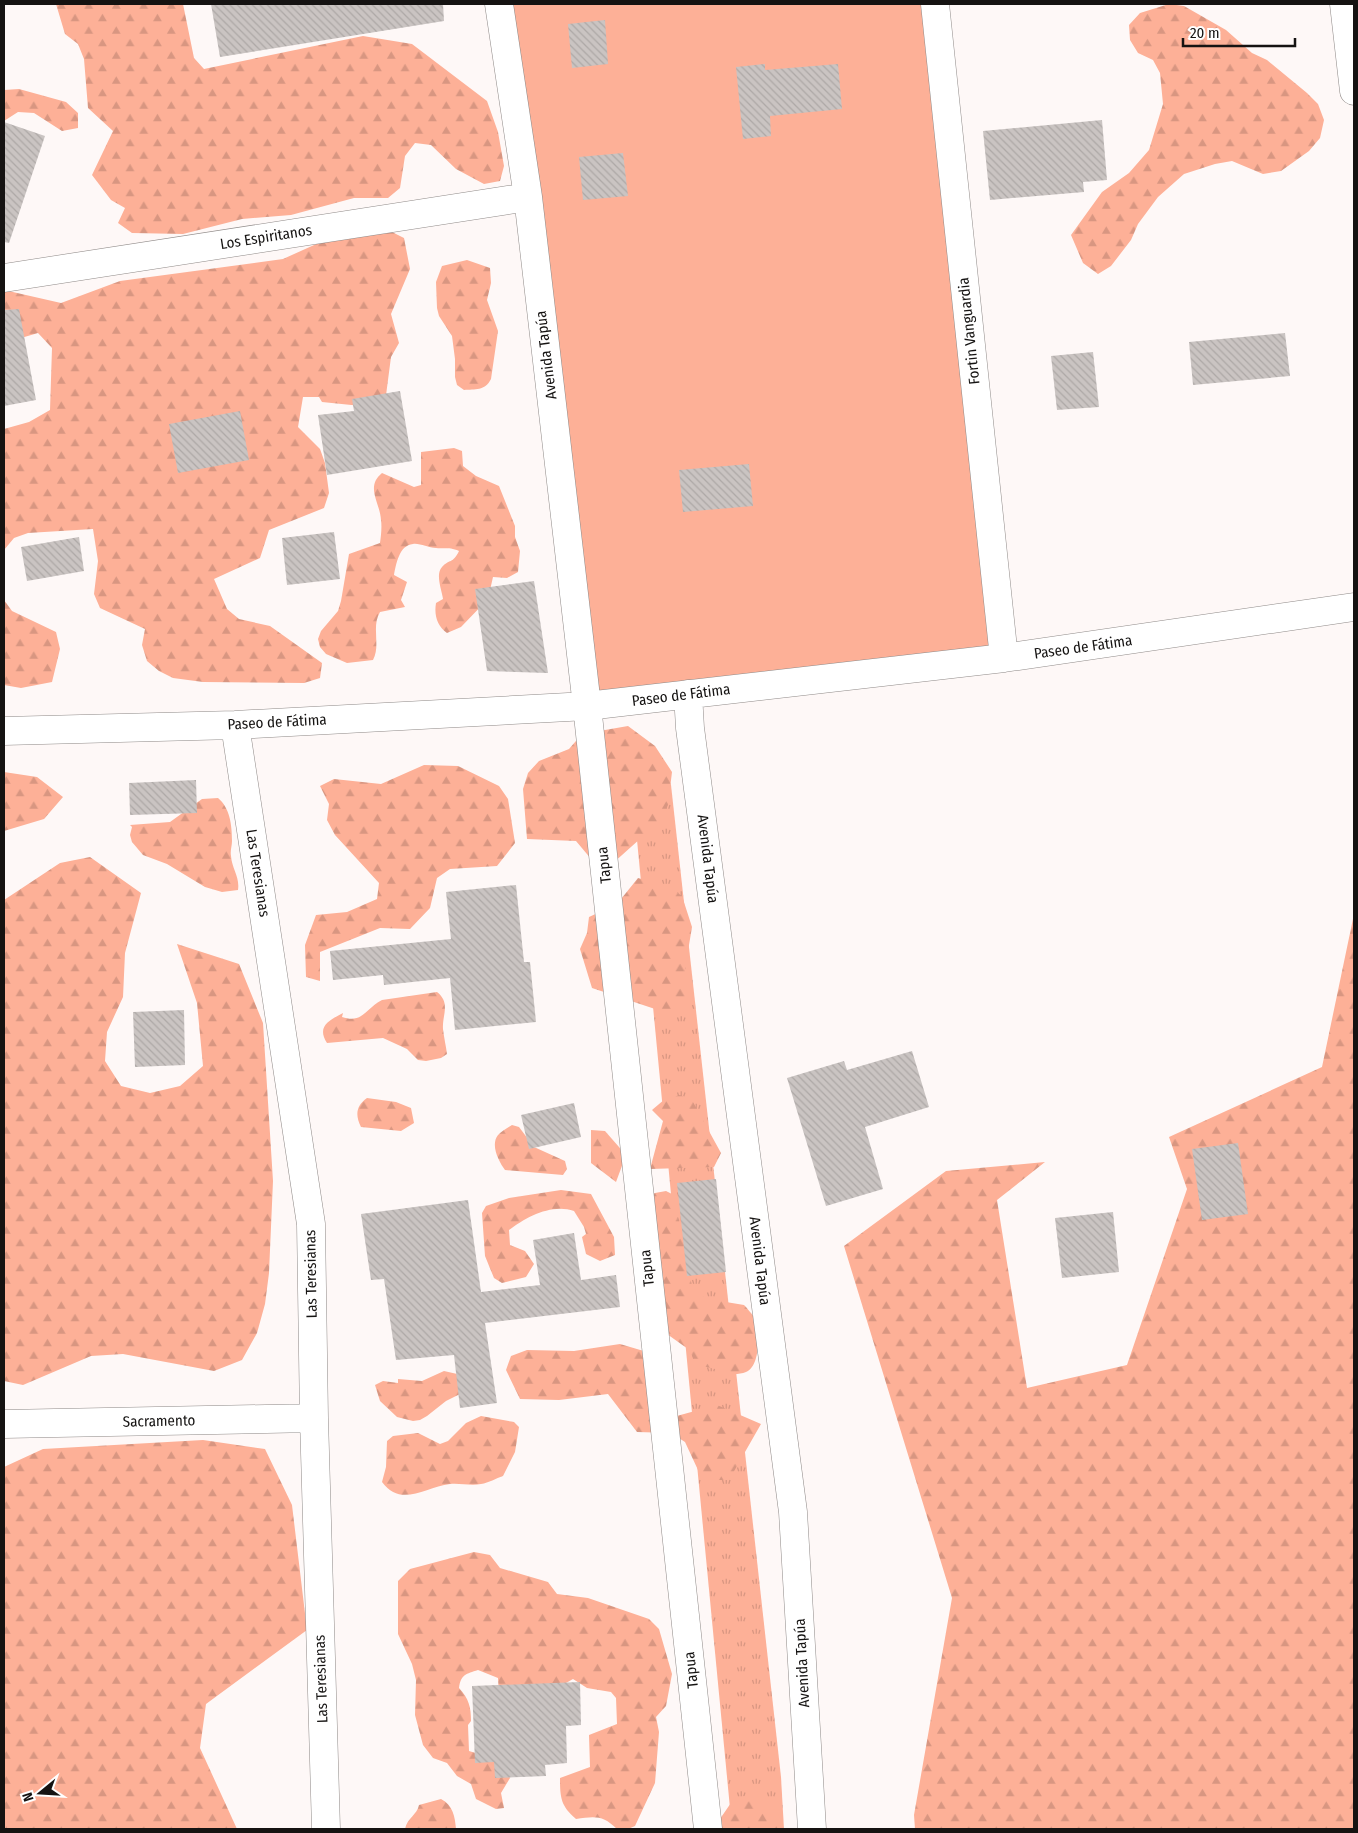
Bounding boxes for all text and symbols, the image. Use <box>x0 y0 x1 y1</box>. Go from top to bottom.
scale bar <box>1183 15 1296 47</box>
text: 20 m <box>1190 24 1220 42</box>
street label: Los Espiritanos <box>219 221 313 253</box>
street label: Fortin Vanguardia <box>954 277 984 385</box>
street label: Avenida Tapúa <box>532 310 560 400</box>
street label: Paseo de Fátima <box>1033 631 1133 663</box>
street label: Paseo de Fátima <box>631 680 731 710</box>
street label: Paseo de Fátima <box>227 710 327 734</box>
street label: Avenida Tapúa <box>694 814 722 904</box>
street label: Las Teresianas <box>242 828 274 918</box>
street label: Tapua <box>593 846 615 884</box>
street label: Avenida Tapúa <box>746 1216 774 1306</box>
street label: Las Teresianas <box>301 1230 321 1318</box>
street label: Tapua <box>636 1249 658 1287</box>
street label: Sacramento <box>122 1411 196 1431</box>
street label: Avenida Tapúa <box>791 1618 813 1708</box>
street label: Las Teresianas <box>310 1634 332 1724</box>
street label: Tapua <box>680 1651 702 1689</box>
north arrow <box>15 1768 65 1818</box>
text: N <box>19 1790 37 1803</box>

